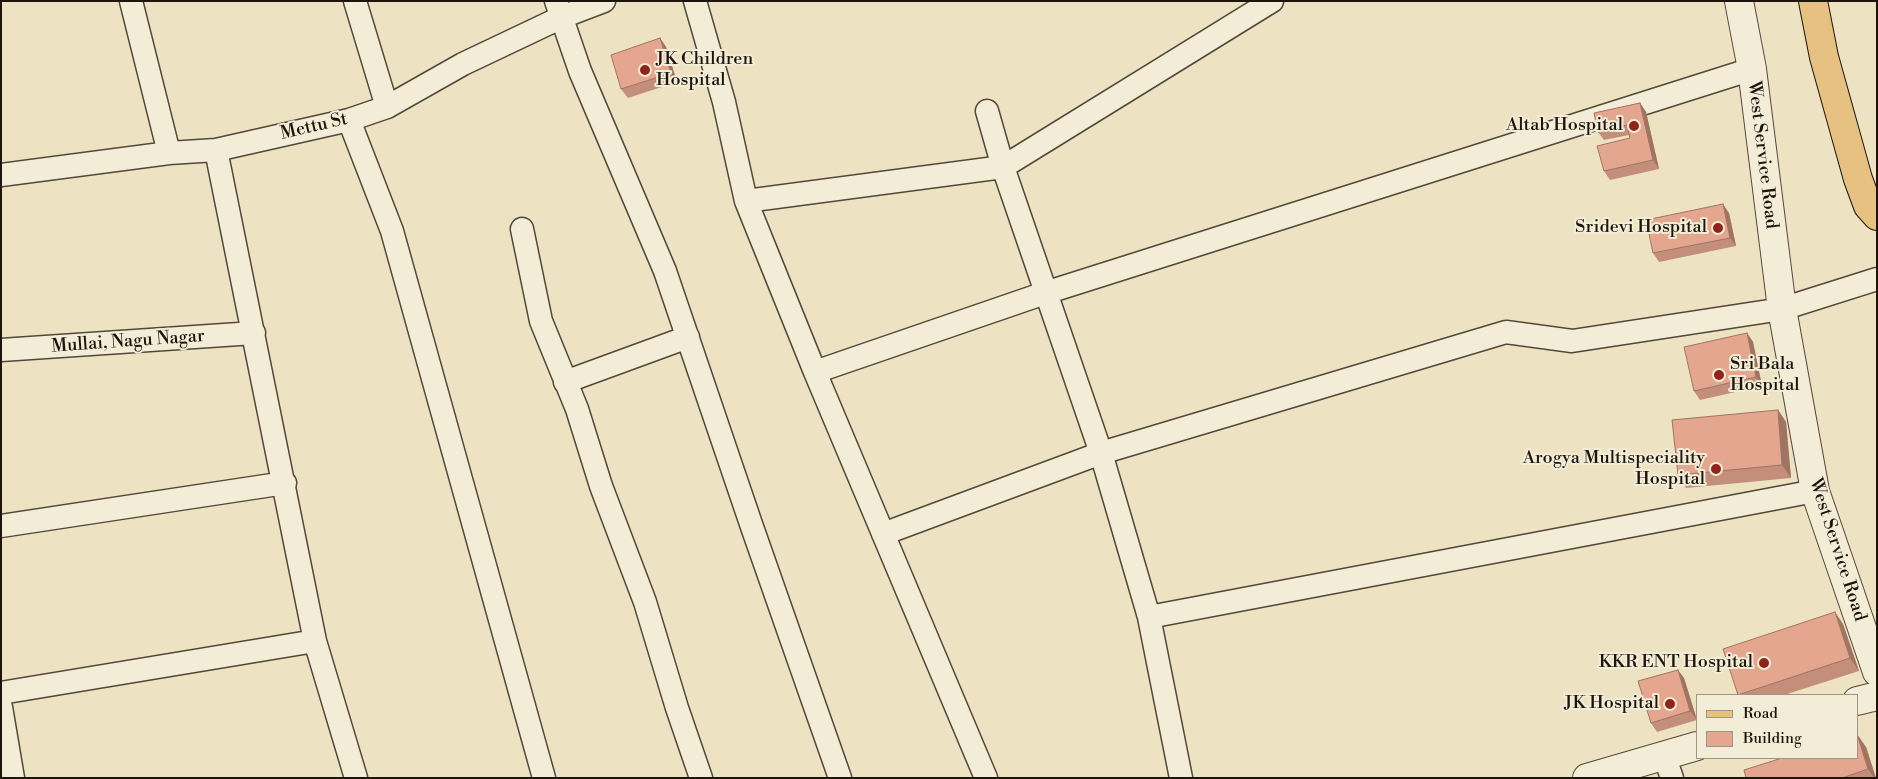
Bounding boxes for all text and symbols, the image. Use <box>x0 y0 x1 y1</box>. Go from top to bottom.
place label: JK Children Hospital <box>656 49 753 92</box>
marker: JK Children Hospital <box>638 63 652 77</box>
street label: West Service Road <box>1742 80 1782 230</box>
street label: Mettu St <box>278 109 350 145</box>
place label: Altab Hospital <box>1506 115 1623 137</box>
marker: Altab Hospital <box>1627 119 1641 133</box>
place label: Sridevi Hospital <box>1575 217 1707 239</box>
marker: Sridevi Hospital <box>1711 221 1725 235</box>
street label: Mullai, Nagu Nagar <box>51 326 205 358</box>
place label: Sri Bala Hospital <box>1730 354 1800 396</box>
marker: Sri Bala Hospital <box>1712 368 1726 382</box>
place label: Arogya Multispeciality Hospital <box>1523 448 1705 490</box>
marker: Arogya Multispeciality Hospital <box>1709 462 1723 476</box>
street label: West Service Road <box>1804 476 1870 624</box>
place label: KKR ENT Hospital <box>1599 652 1753 674</box>
marker: KKR ENT Hospital <box>1757 656 1771 670</box>
place label: JK Hospital <box>1564 693 1659 715</box>
legend <box>1696 694 1858 759</box>
marker: JK Hospital <box>1663 697 1677 711</box>
text: Road <box>1743 704 1778 723</box>
text: Building <box>1743 729 1802 748</box>

